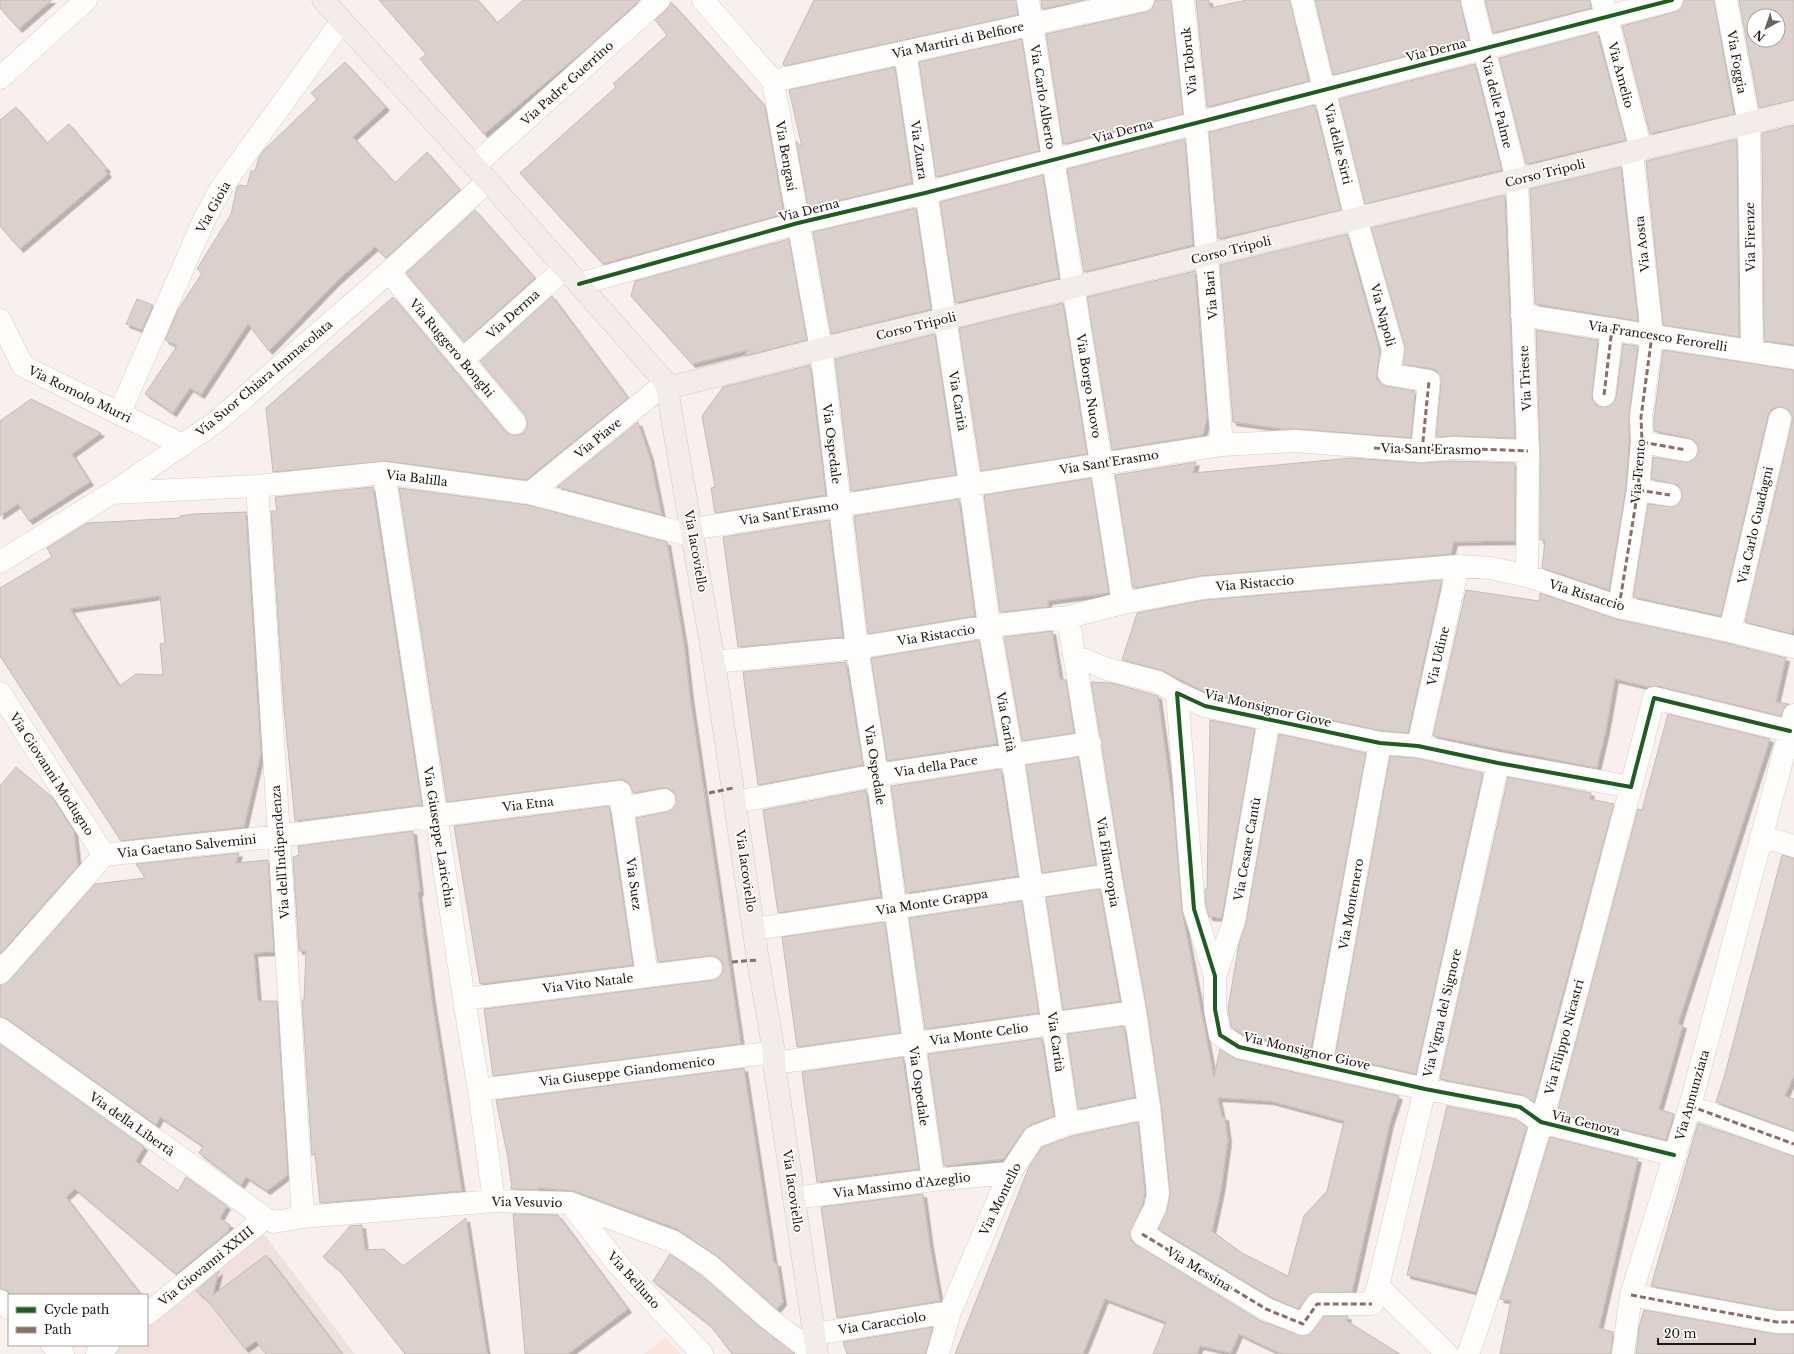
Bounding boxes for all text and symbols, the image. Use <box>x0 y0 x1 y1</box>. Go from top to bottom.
north arrow <box>1746 8 1786 48</box>
street label: Via Martiri di Belfiore <box>890 19 1025 62</box>
street label: Via Tobruk <box>1178 26 1200 97</box>
text: N <box>1751 27 1768 44</box>
street label: Via Foggia <box>1724 28 1750 95</box>
street label: Via Derna <box>1403 35 1468 65</box>
street label: Via Padre Guerrino <box>517 37 616 129</box>
street label: Via Amelio <box>1605 39 1637 110</box>
street label: Via Carlo Alberto <box>1027 42 1059 151</box>
street label: Via delle Palme <box>1478 53 1516 150</box>
street label: Via delle Sirti <box>1320 101 1355 186</box>
street label: Via Derna <box>1090 116 1155 146</box>
street label: Via Zuara <box>907 118 931 181</box>
street label: Via Bengasi <box>772 119 800 192</box>
street label: Corso Tripoli <box>1503 156 1587 190</box>
street label: Via Gioia <box>192 178 233 236</box>
street label: Via Derna <box>776 195 841 225</box>
street label: Via Firenze <box>1742 202 1758 273</box>
street label: Via Aosta <box>1632 215 1653 274</box>
street label: Corso Tripoli <box>1189 233 1273 267</box>
street label: Via Bari <box>1201 270 1221 321</box>
street label: Via Napoli <box>1367 281 1399 348</box>
street label: Via Derma <box>483 286 543 342</box>
street label: Via Ruggero Bonghi <box>406 295 498 400</box>
street label: Corso Tripoli <box>874 309 958 343</box>
street label: Via Suor Chiara Immacolata <box>192 316 336 440</box>
street label: Via Francesco Ferorelli <box>1586 317 1729 354</box>
street label: Via Borgo Nuovo <box>1073 332 1105 439</box>
street label: Via Trieste <box>1516 345 1534 412</box>
street label: Via Romolo Murri <box>25 362 134 425</box>
street label: Via Carità <box>946 369 970 432</box>
street label: Via Ospedale <box>820 402 844 485</box>
street label: Via Piave <box>571 414 625 462</box>
street label: Via Trento <box>1628 438 1648 505</box>
street label: Via Sant'Erasmo <box>1380 441 1481 457</box>
street label: Via Sant'Erasmo <box>1057 447 1160 477</box>
street label: Via Carlo Guadagni <box>1734 465 1776 586</box>
street label: Via Balilla <box>384 467 449 489</box>
street label: Via Sant'Erasmo <box>737 498 840 528</box>
street label: Via Iacoviello <box>681 508 711 593</box>
street label: Via Ristaccio <box>1214 572 1295 594</box>
street label: Via Ristaccio <box>1546 576 1627 614</box>
street label: Via Ristaccio <box>895 621 976 649</box>
street label: Via Udine <box>1424 625 1452 688</box>
street label: Via Monsignor Giove <box>1202 686 1333 730</box>
street label: Via Carità <box>993 690 1019 754</box>
street label: Via Giovanni Modugno <box>6 709 97 838</box>
street label: Via Ospedale <box>861 723 889 806</box>
street label: Via della Pace <box>892 752 979 780</box>
street label: Via Giuseppe Laricchia <box>420 765 458 909</box>
street label: Via dell'Indipendenza <box>268 784 292 920</box>
street label: Via Etna <box>501 793 555 815</box>
street label: Via Cesare Cantù <box>1230 796 1264 903</box>
street label: Via Filantropia <box>1093 815 1123 909</box>
street label: Via Iacoviello <box>733 828 759 913</box>
street label: Via Gaetano Salvemini <box>116 831 257 861</box>
street label: Via Suez <box>623 856 645 911</box>
street label: Via Montenero <box>1335 857 1366 952</box>
street label: Via Monte Grappa <box>874 886 989 918</box>
street label: Via Vigna del Signore <box>1420 947 1464 1080</box>
street label: Via Vito Natale <box>541 970 634 996</box>
street label: Via Filippo Nicastri <box>1541 978 1587 1097</box>
street label: Via Carità <box>1044 1010 1068 1073</box>
street label: Via Monte Celio <box>928 1020 1029 1048</box>
street label: Via Monsignor Giove <box>1241 1029 1372 1073</box>
street label: Via Ospedale <box>906 1044 932 1127</box>
street label: Via Annunziata <box>1672 1048 1712 1143</box>
street label: Via Giuseppe Giandomenico <box>537 1053 716 1089</box>
street label: Via della Libertà <box>86 1088 178 1159</box>
street label: Via Genova <box>1549 1107 1622 1139</box>
street label: Via Iacoviello <box>780 1148 806 1233</box>
street label: Via Montello <box>975 1160 1024 1239</box>
street label: Via Massimo d'Azeglio <box>832 1169 972 1201</box>
street label: Via Vesuvio <box>490 1194 563 1210</box>
street label: Via Giovanni XXIII <box>155 1223 256 1310</box>
street label: Via Messina <box>1163 1243 1234 1294</box>
street label: Via Belluno <box>604 1248 664 1312</box>
legend <box>8 1294 148 1346</box>
text: Cycle path <box>44 1302 109 1317</box>
street label: Via Caracciolo <box>836 1309 927 1337</box>
scale bar <box>1658 1320 1755 1346</box>
text: Path <box>44 1322 72 1337</box>
text: 20 m <box>1664 1326 1696 1341</box>

